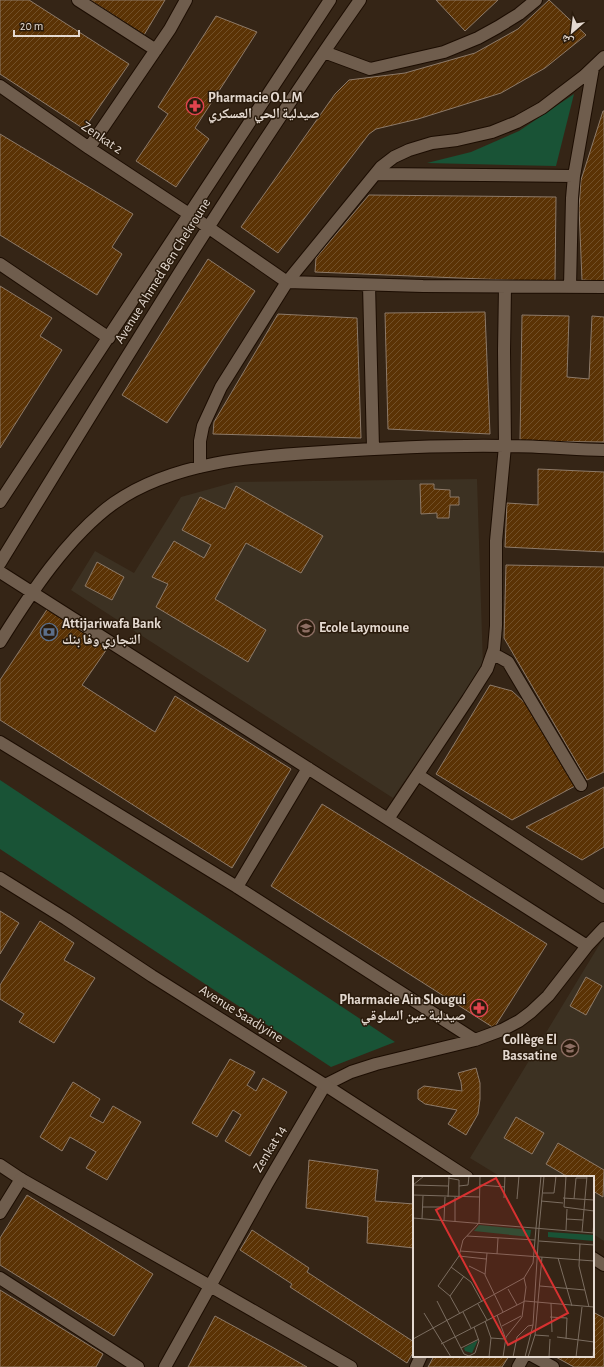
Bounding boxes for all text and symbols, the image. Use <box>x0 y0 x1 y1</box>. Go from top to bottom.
scale bar <box>14 12 79 38</box>
north arrow <box>552 12 592 52</box>
text: 20 m <box>20 20 43 32</box>
text: ش <box>560 31 576 48</box>
place label: Pharmacie O.L.M صيدلية الحي العسكري <box>208 91 320 124</box>
pharmacy icon: Pharmacie O.L.M صيدلية الحي العسكري <box>185 96 205 116</box>
street label: Zenkat 2 <box>79 119 125 157</box>
street label: Avenue Ahmed Ben Chekroune <box>112 196 214 346</box>
place label: Attijariwafa Bank التجاري وفا بنك <box>62 617 161 650</box>
school or university icon: Ecole Laymoune <box>296 618 316 638</box>
place label: Ecole Laymoune <box>319 621 409 635</box>
bank icon: Attijariwafa Bank التجاري وفا بنك <box>39 622 59 642</box>
street label: Avenue Saadiyine <box>197 983 285 1045</box>
place label: Pharmacie Ain Slougui صيدلية عين السلوقي <box>339 993 466 1026</box>
pharmacy icon: Pharmacie Ain Slougui صيدلية عين السلوقي <box>469 998 489 1018</box>
place label: Collège El Bassatine <box>502 1033 557 1063</box>
school or university icon: Collège El Bassatine <box>560 1038 580 1058</box>
street label: Zenkat 14 <box>251 1123 289 1175</box>
inset map <box>413 1176 594 1357</box>

